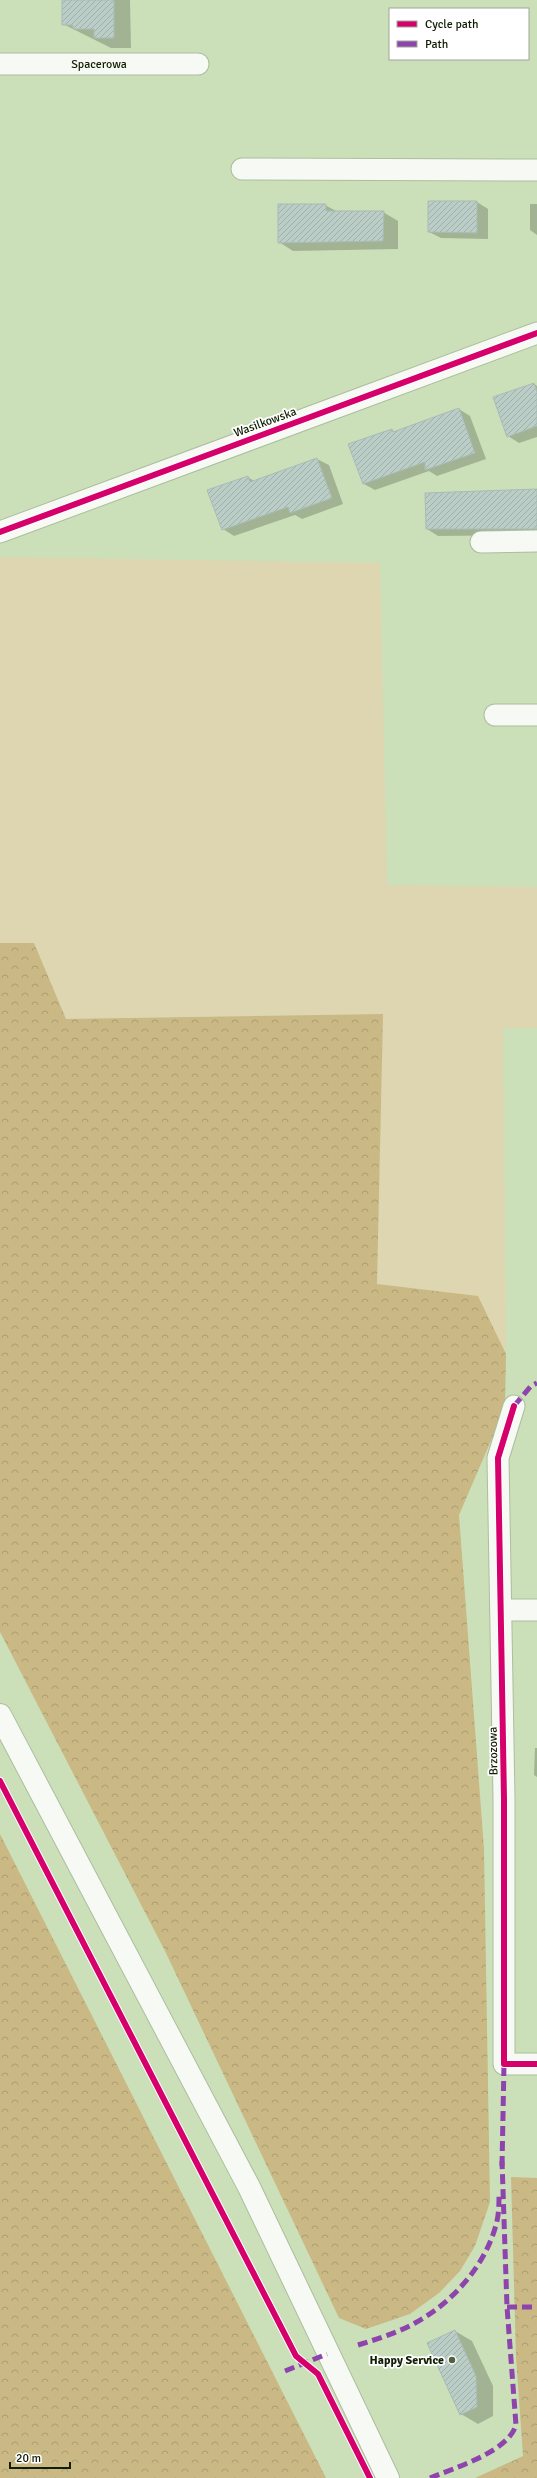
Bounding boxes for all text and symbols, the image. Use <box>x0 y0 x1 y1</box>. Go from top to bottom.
legend <box>389 8 529 60</box>
text: Cycle path <box>425 17 478 32</box>
text: Path <box>425 37 448 52</box>
street label: Spacerowa <box>71 57 127 72</box>
street label: Wasilkowska <box>232 404 299 441</box>
street label: Brzozowa <box>486 1726 501 1776</box>
place label: Happy Service <box>370 2353 444 2368</box>
marker: Happy Service <box>447 2355 457 2365</box>
scale bar <box>10 2444 70 2470</box>
text: 20 m <box>16 2451 41 2466</box>

